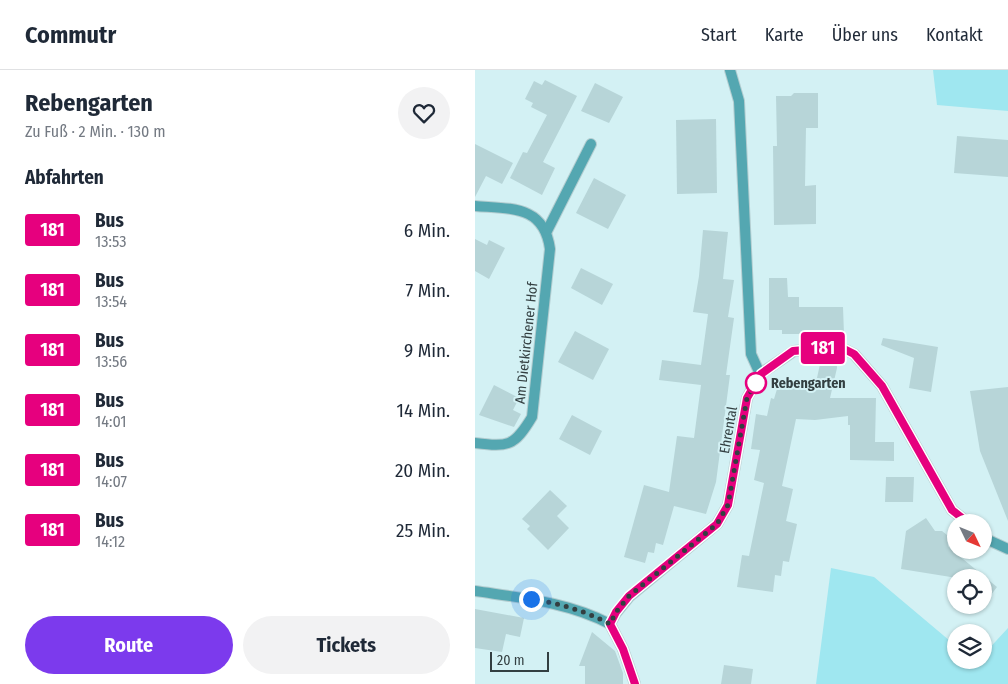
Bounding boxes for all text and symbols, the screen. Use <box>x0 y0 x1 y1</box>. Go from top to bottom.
text: Commutr <box>25 21 116 49</box>
text: Start <box>701 24 737 46</box>
text: Karte <box>765 24 804 46</box>
text: Über uns <box>832 24 898 46</box>
text: Kontakt <box>926 24 983 46</box>
button: heart <box>398 87 450 139</box>
text: Rebengarten <box>25 89 153 117</box>
text: Zu Fuß · 2 Min. · 130 m <box>25 122 165 141</box>
text: Abfahrten <box>25 166 104 189</box>
text: Bus <box>95 209 124 232</box>
text: 181 <box>40 219 65 241</box>
text: 6 Min. <box>404 219 450 242</box>
text: 13:53 <box>95 232 126 251</box>
text: Bus <box>95 269 124 292</box>
text: 181 <box>40 279 65 301</box>
text: 7 Min. <box>406 279 450 302</box>
street label: Am Dietkirchener Hof <box>512 280 542 405</box>
text: 13:54 <box>95 292 127 311</box>
text: Bus <box>95 329 124 352</box>
line badge: 181 <box>794 332 852 364</box>
text: 181 <box>811 337 835 359</box>
text: 181 <box>40 339 65 361</box>
text: 9 Min. <box>404 339 450 362</box>
text: 13:56 <box>95 352 127 371</box>
marker: Rebengarten <box>745 372 767 394</box>
place label: Rebengarten <box>771 375 846 392</box>
text: Bus <box>95 389 124 412</box>
text: 181 <box>40 399 65 421</box>
text: 14 Min. <box>397 399 450 422</box>
street label: Ehrental <box>716 405 741 455</box>
text: 14:01 <box>95 412 127 431</box>
text: Bus <box>95 449 124 472</box>
text: 181 <box>40 459 65 481</box>
text: 20 Min. <box>395 459 450 482</box>
text: 14:07 <box>95 472 127 491</box>
text: Bus <box>95 509 124 532</box>
north arrow <box>947 514 993 559</box>
map controls <box>947 514 992 669</box>
text: 181 <box>40 519 65 541</box>
text: 25 Min. <box>396 519 450 542</box>
text: 14:12 <box>95 532 125 551</box>
button: locate <box>947 569 992 614</box>
your location <box>519 587 544 612</box>
button: Route <box>25 616 233 674</box>
button: Tickets <box>243 616 450 674</box>
button: layers <box>947 624 992 669</box>
scale bar <box>490 649 549 672</box>
text: 20 m <box>497 652 525 669</box>

